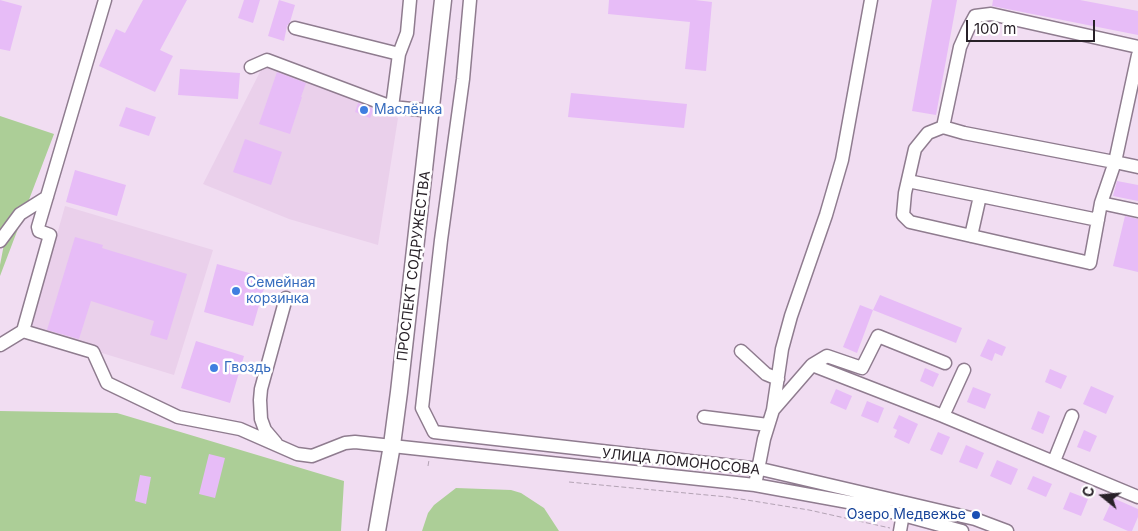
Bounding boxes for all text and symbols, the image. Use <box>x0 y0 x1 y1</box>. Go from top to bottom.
scale bar <box>968 10 1097 42</box>
text: 100 m <box>974 19 1016 38</box>
place label: Маслёнка <box>374 102 442 118</box>
marker: Маслёнка <box>358 104 370 116</box>
street label: ПРОСПЕКТ СОДРУЖЕСТВА <box>394 170 434 362</box>
place label: Семейная корзинка <box>246 275 316 308</box>
marker: Семейная корзинка <box>230 285 242 297</box>
place label: Гвоздь <box>224 360 271 376</box>
marker: Гвоздь <box>208 362 220 374</box>
street label: УЛИЦА ЛОМОНОСОВА <box>601 445 761 479</box>
north arrow <box>1078 471 1128 521</box>
text: С <box>1079 484 1098 499</box>
place label: Озеро Медвежье <box>847 507 966 523</box>
marker: Озеро Медвежье <box>970 509 982 521</box>

